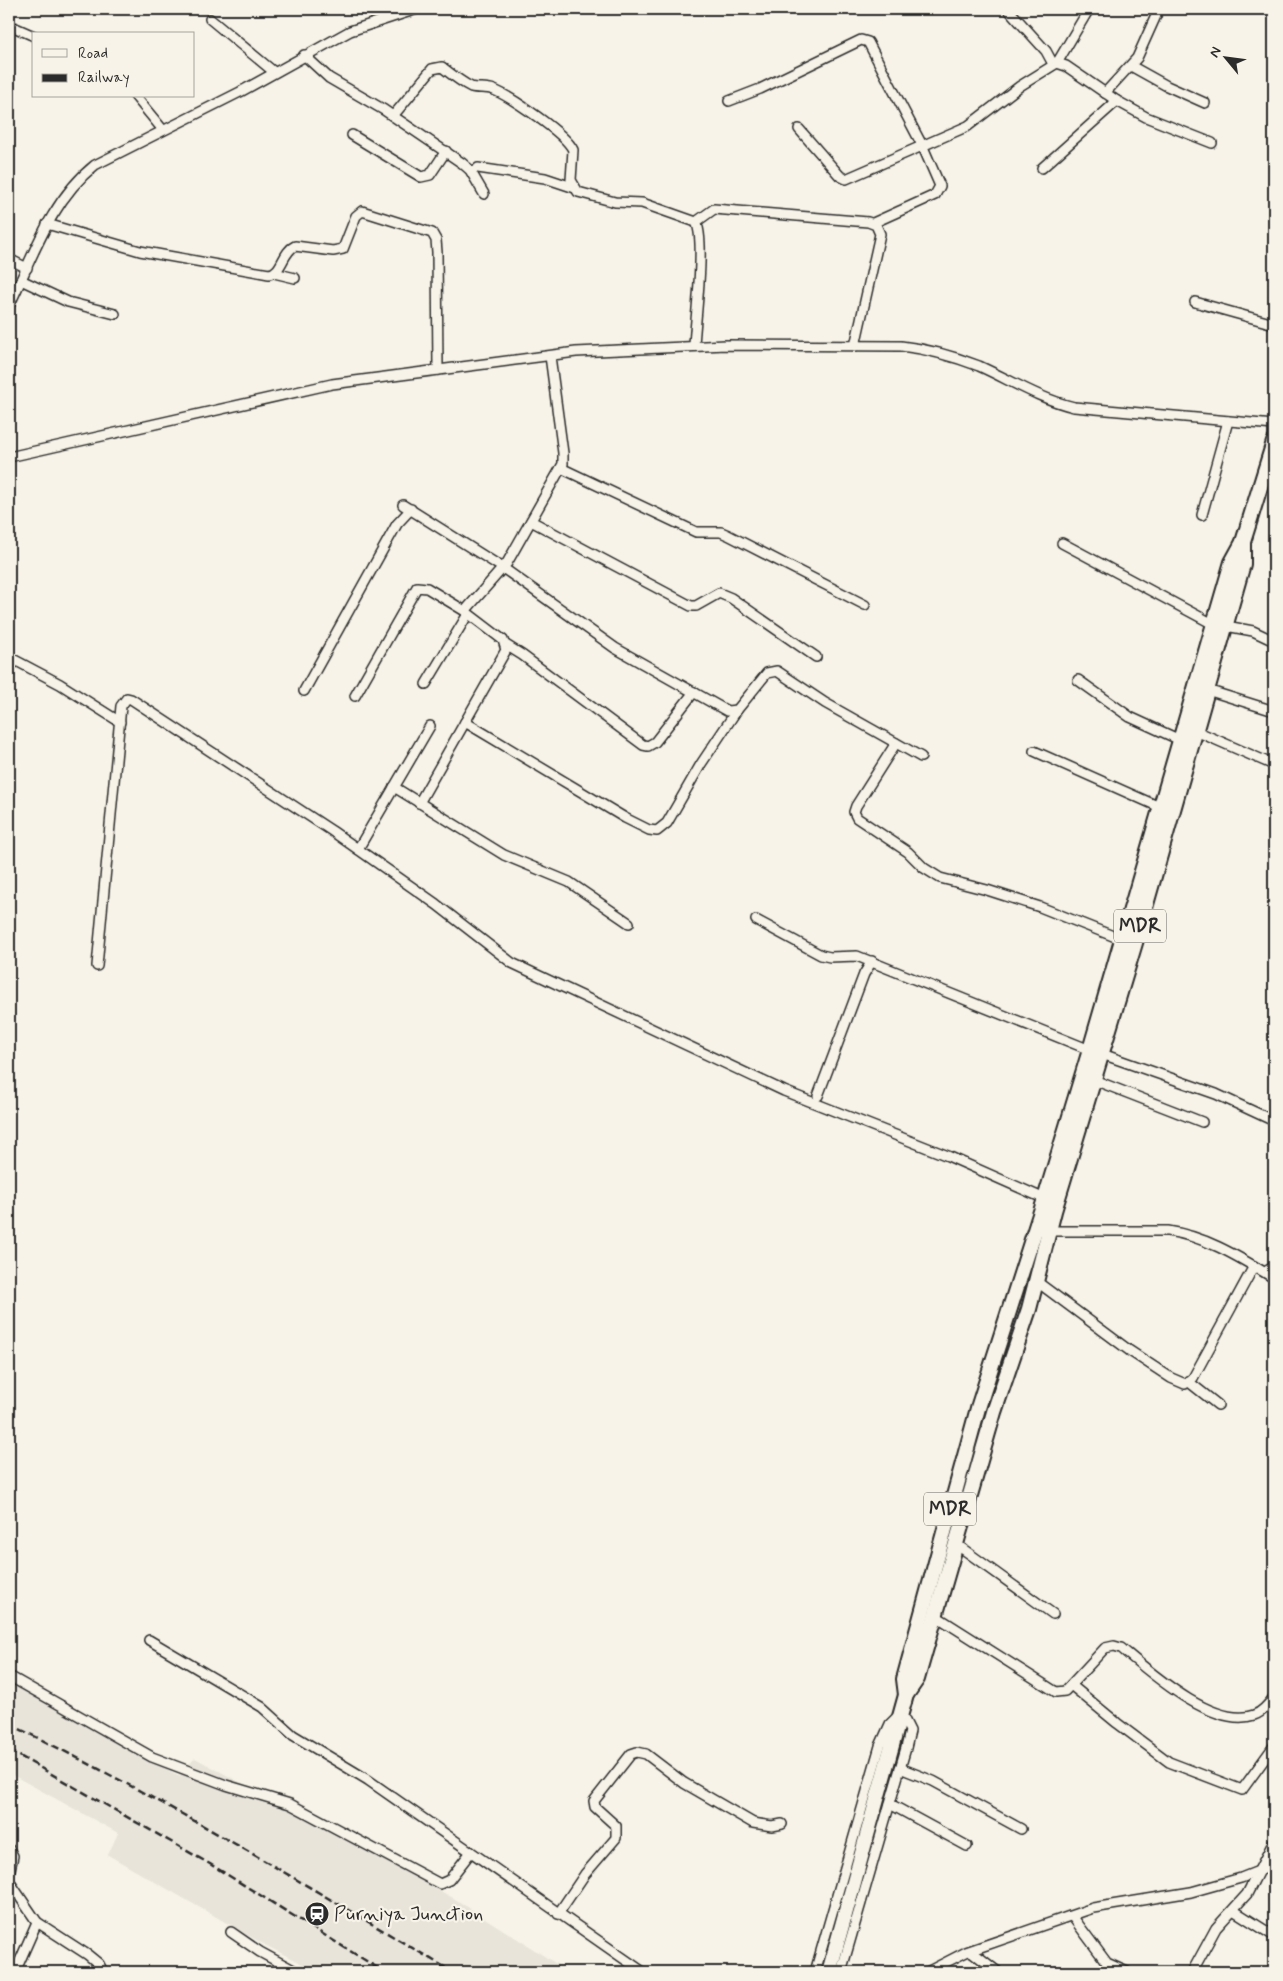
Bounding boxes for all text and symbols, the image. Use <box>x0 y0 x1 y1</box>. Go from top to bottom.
legend <box>32 32 195 98</box>
north arrow <box>1200 32 1250 82</box>
text: Road <box>78 44 108 64</box>
text: N <box>1205 44 1226 61</box>
text: Railway <box>78 68 130 88</box>
road number: MDR <box>1114 909 1166 942</box>
road number: MDR <box>924 1492 976 1526</box>
station icon: Purniya Junction <box>304 1901 330 1927</box>
place label: Purniya Junction <box>334 1901 483 1928</box>

